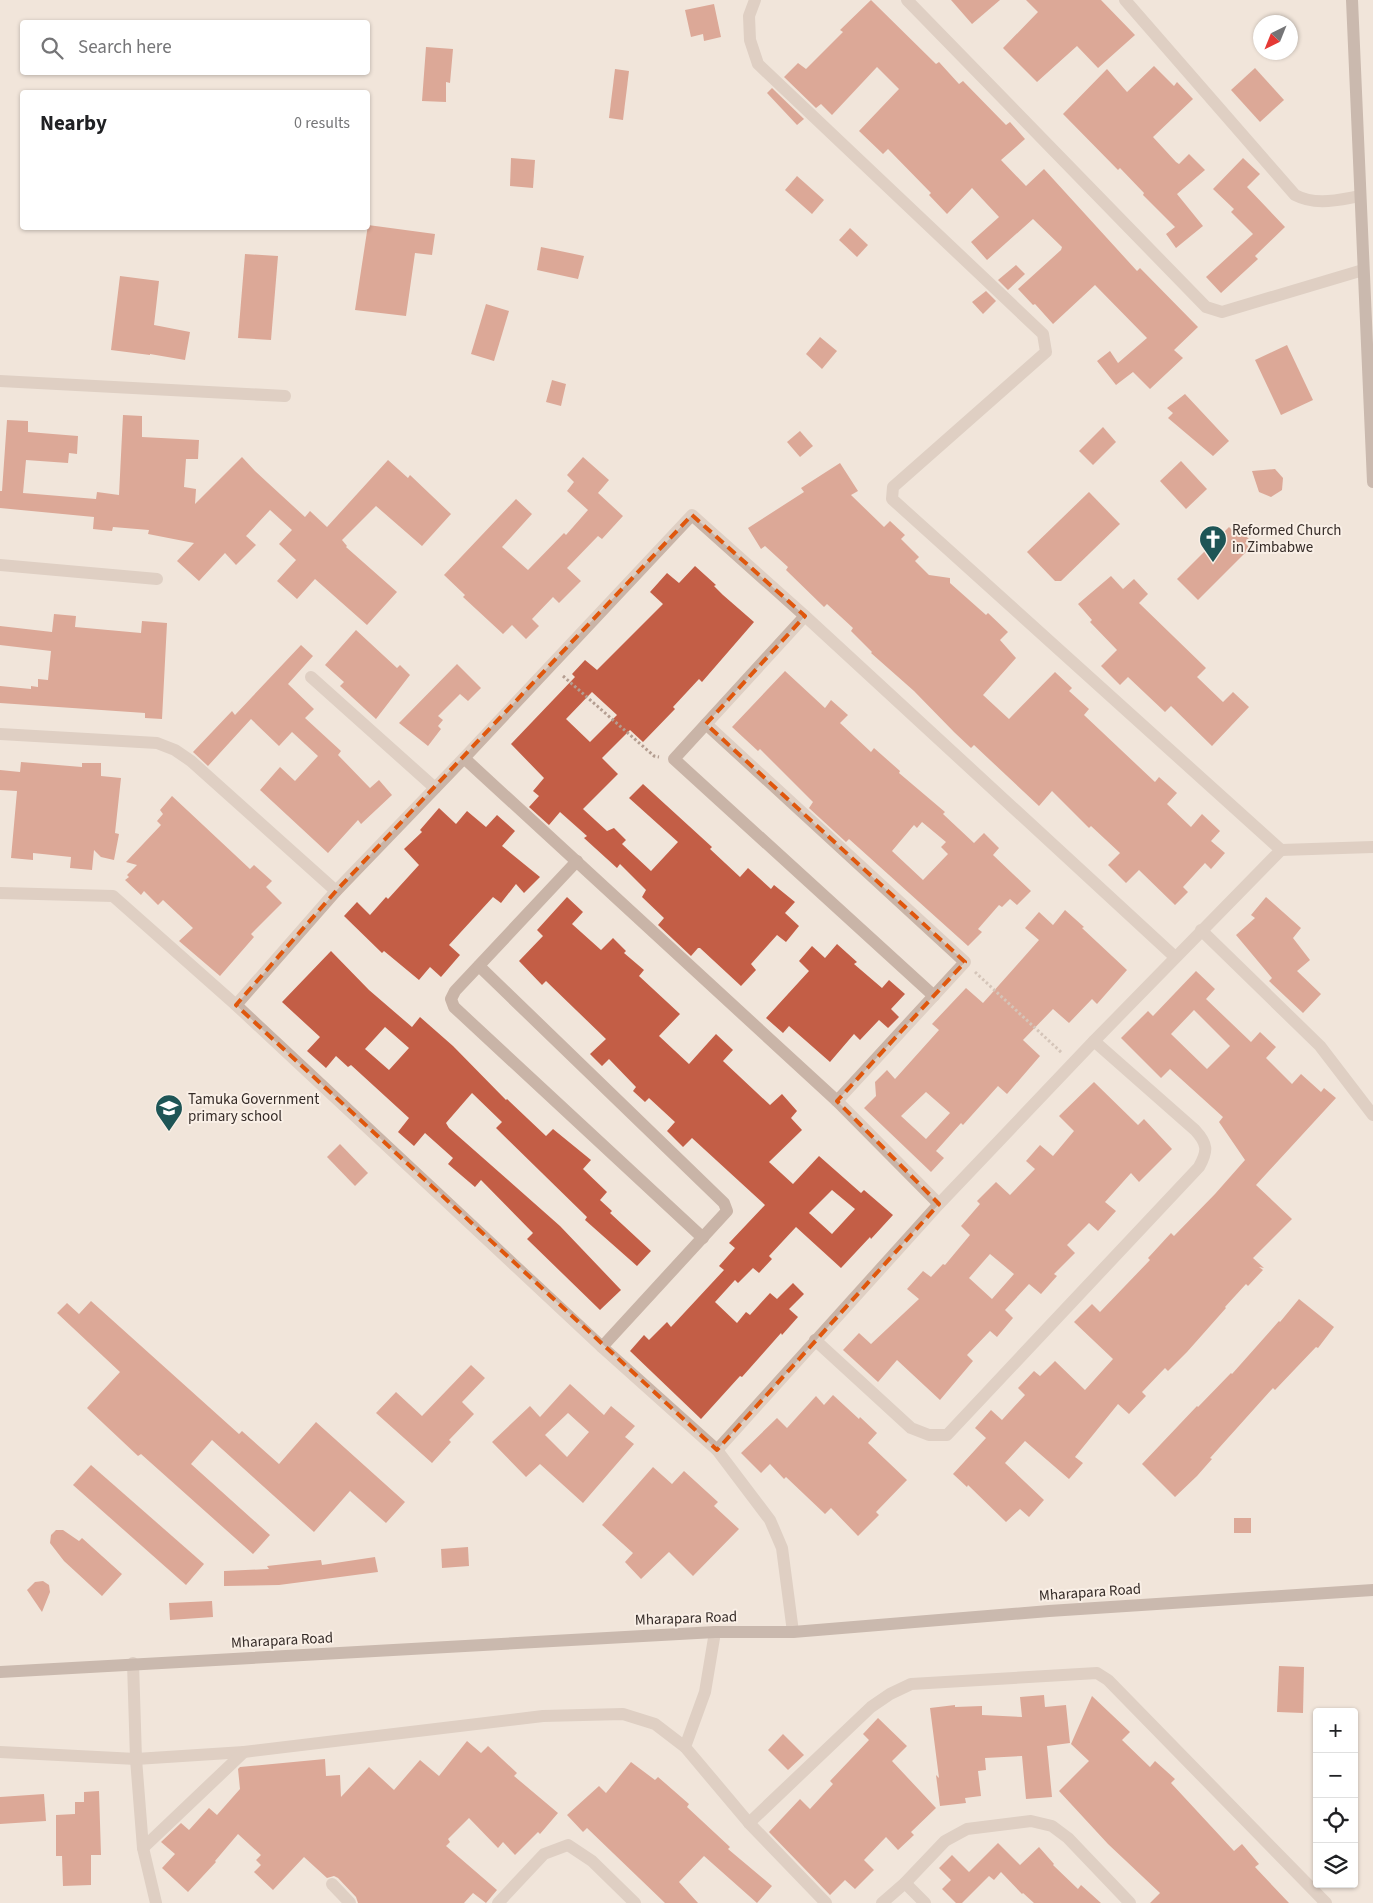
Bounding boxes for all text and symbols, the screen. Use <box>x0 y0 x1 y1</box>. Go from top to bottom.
north arrow <box>1253 15 1298 60</box>
search box <box>20 20 370 75</box>
icon: search <box>38 34 66 62</box>
text: Search here <box>78 34 172 61</box>
text: Nearby <box>40 108 107 138</box>
text: 0 results <box>294 112 350 134</box>
place label: Reformed Church in Zimbabwe <box>1232 520 1342 558</box>
church icon: Reformed Church in Zimbabwe <box>1198 524 1228 563</box>
place label: Tamuka Government primary school <box>188 1089 319 1127</box>
school or university icon: Tamuka Government primary school <box>154 1093 184 1132</box>
street label: Mharapara Road <box>1038 1578 1142 1607</box>
street label: Mharapara Road <box>635 1606 738 1631</box>
street label: Mharapara Road <box>230 1627 334 1654</box>
map controls <box>1313 1708 1358 1888</box>
button: + <box>1313 1708 1358 1753</box>
button: − <box>1313 1753 1358 1798</box>
button: locate <box>1313 1798 1358 1843</box>
button: layers <box>1313 1843 1358 1888</box>

